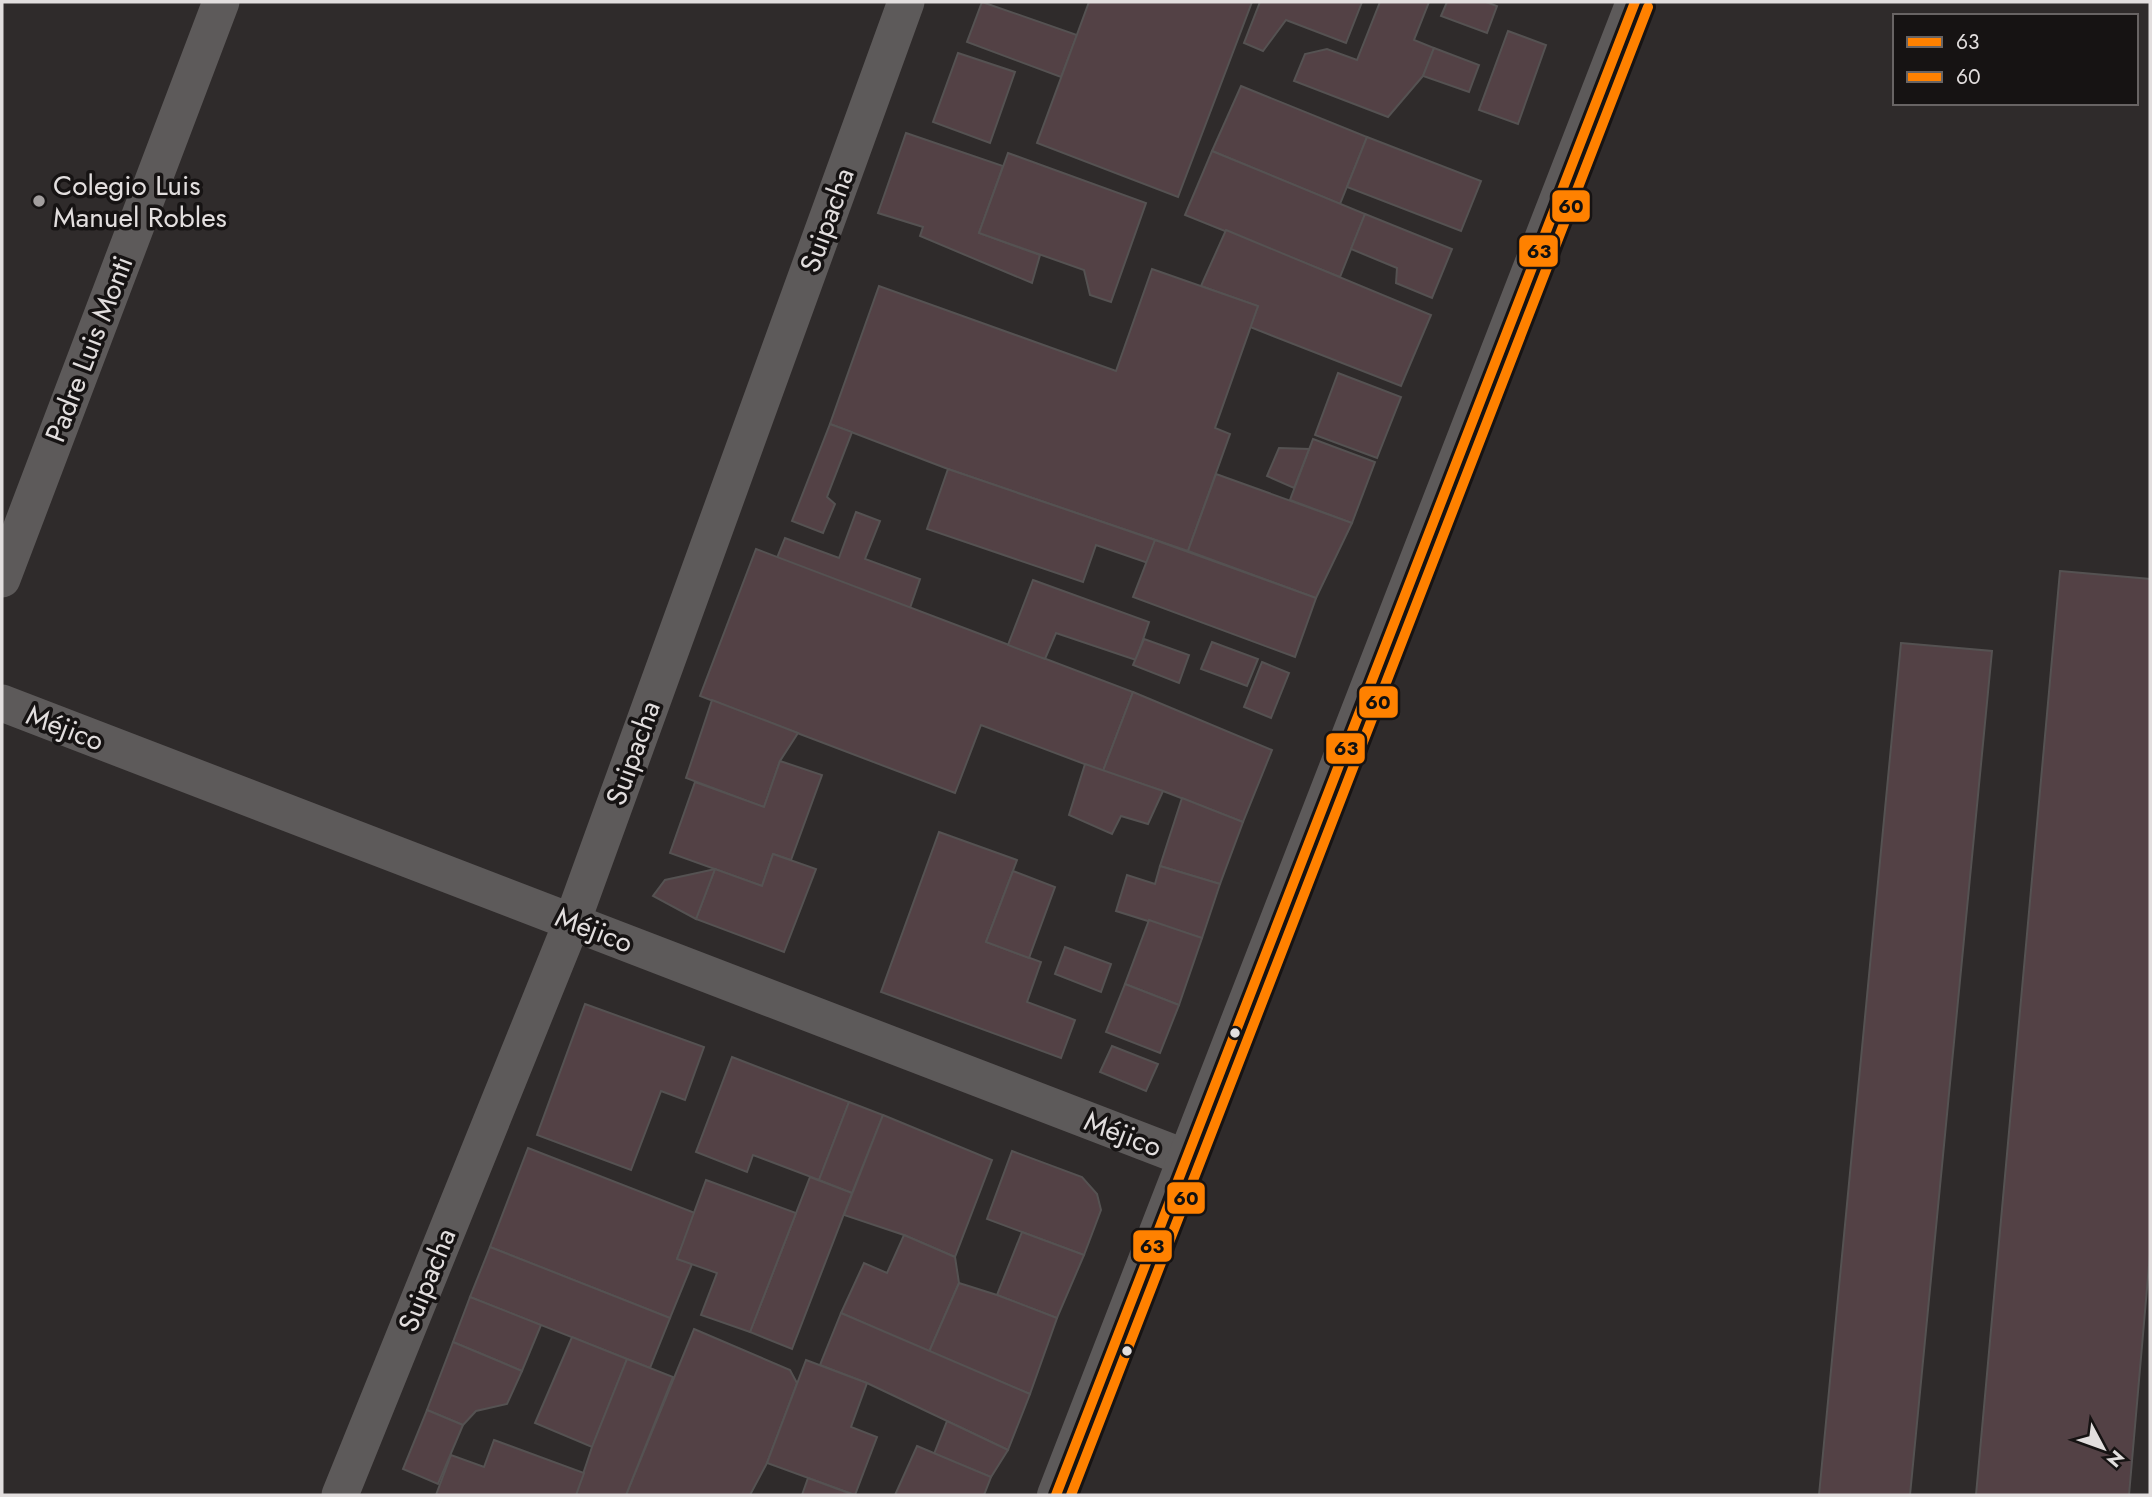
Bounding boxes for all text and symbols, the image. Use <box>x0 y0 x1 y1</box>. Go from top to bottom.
legend <box>1893 14 2138 105</box>
text: 63 <box>1956 27 1980 57</box>
text: 60 <box>1956 62 1981 92</box>
street label: Suipacha <box>789 162 865 278</box>
place label: Colegio Luis Manuel Robles <box>53 165 227 238</box>
line badge: 60 <box>1551 189 1591 223</box>
marker: Colegio Luis Manuel Robles <box>31 193 47 209</box>
text: 60 <box>1558 193 1584 220</box>
line badge: 63 <box>1518 234 1559 268</box>
text: 63 <box>1527 238 1551 265</box>
street label: Padre Luis Monti <box>35 250 143 448</box>
line badge: 60 <box>1358 685 1399 719</box>
text: 60 <box>1365 689 1391 716</box>
street label: Méjico <box>20 695 110 761</box>
street label: Suipacha <box>595 695 671 811</box>
line badge: 63 <box>1325 732 1366 765</box>
text: 63 <box>1334 735 1358 762</box>
street label: Méjico <box>549 897 639 963</box>
unlabelled marker <box>1228 1026 1242 1040</box>
street label: Méjico <box>1078 1101 1168 1167</box>
line badge: 60 <box>1166 1181 1206 1215</box>
text: 60 <box>1173 1185 1199 1212</box>
street label: Suipacha <box>388 1222 466 1338</box>
line badge: 63 <box>1132 1229 1173 1263</box>
text: 63 <box>1140 1233 1164 1260</box>
unlabelled marker <box>1120 1344 1134 1358</box>
north arrow <box>2068 1413 2138 1483</box>
text: N <box>2100 1444 2131 1473</box>

